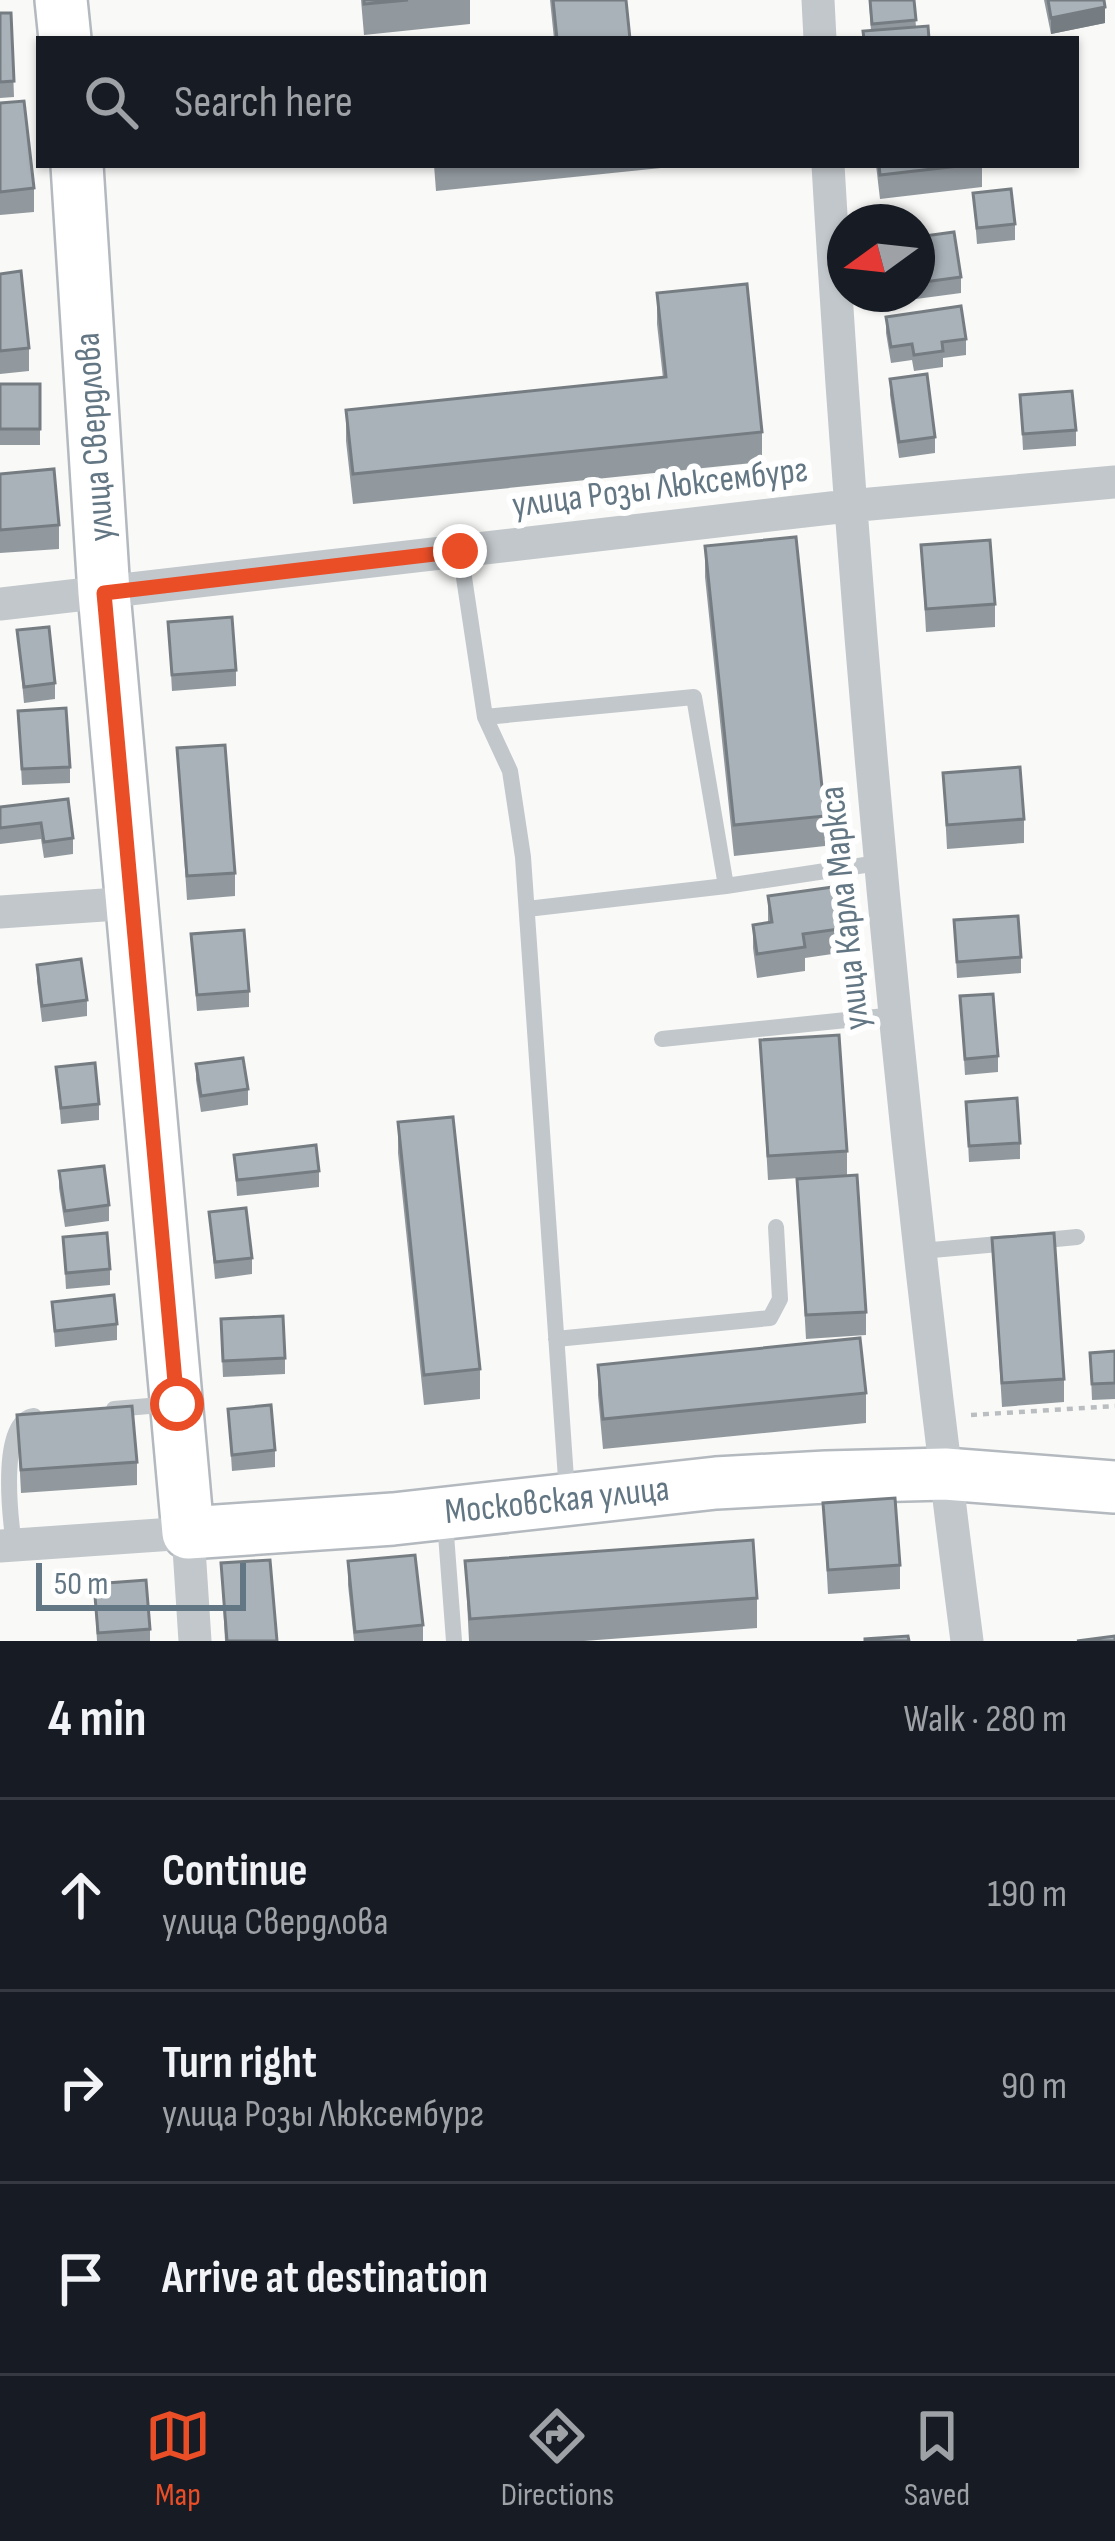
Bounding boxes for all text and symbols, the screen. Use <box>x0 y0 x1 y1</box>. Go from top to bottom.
search box <box>36 36 1079 168</box>
icon: search <box>78 69 144 135</box>
text: Search here <box>174 75 353 130</box>
north arrow <box>827 204 935 312</box>
street label: улица Свердлова <box>66 331 124 543</box>
street label: улица Розы Люксембург <box>510 449 810 527</box>
route end <box>433 524 487 578</box>
street label: улица Карла Маркса <box>811 784 879 1032</box>
route start <box>150 1377 204 1431</box>
street label: Московская улица <box>443 1468 671 1534</box>
scale bar <box>36 1557 246 1610</box>
text: 50 m <box>54 1564 108 1604</box>
text: 4 min <box>48 1689 147 1750</box>
text: Walk · 280 m <box>904 1696 1067 1743</box>
text: Continue <box>162 1844 308 1899</box>
icon: ahead <box>48 1862 114 1928</box>
text: 190 m <box>987 1871 1067 1918</box>
text: улица Свердлова <box>162 1899 389 1946</box>
text: Turn right <box>162 2036 317 2091</box>
icon: right <box>48 2054 114 2120</box>
text: 90 m <box>1001 2063 1067 2110</box>
text: улица Розы Люксембург <box>162 2091 484 2138</box>
icon: arrive <box>48 2246 114 2312</box>
text: Arrive at destination <box>162 2251 488 2306</box>
tab: Map <box>145 2403 211 2515</box>
tab: Directions <box>501 2403 614 2515</box>
tab: Saved <box>904 2403 970 2515</box>

